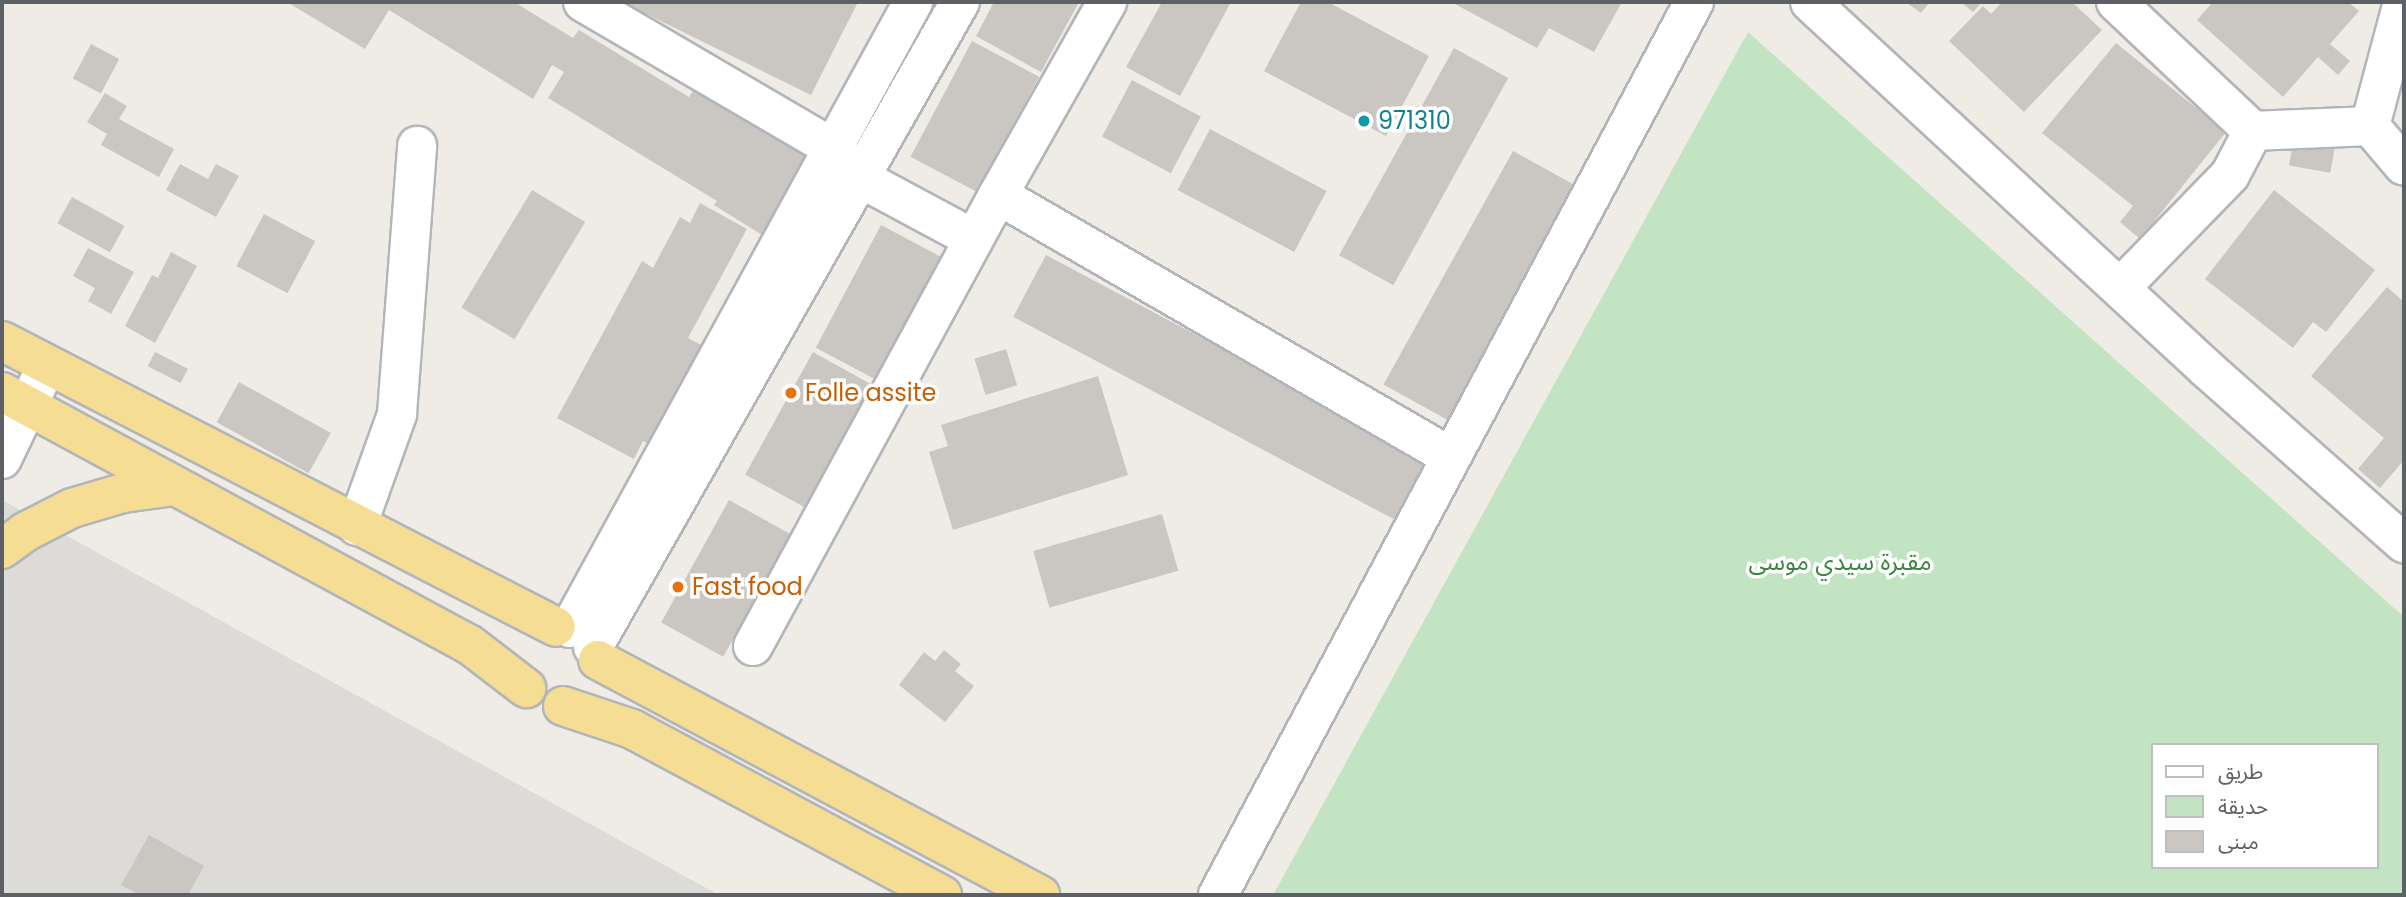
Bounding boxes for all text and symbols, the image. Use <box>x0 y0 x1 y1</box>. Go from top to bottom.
place label: 971310 <box>1378 107 1451 135</box>
marker: 971310 <box>1356 113 1372 129</box>
place label: Folle assite <box>805 379 936 407</box>
marker: Folle assite <box>783 385 799 401</box>
park label: مقبرة سيدي موسى <box>1749 548 1931 576</box>
place label: Fast food <box>692 573 803 601</box>
marker: Fast food <box>670 579 686 595</box>
legend <box>2150 743 2378 869</box>
text: طريق <box>2218 757 2263 786</box>
text: حديقة <box>2218 792 2268 821</box>
text: مبنى <box>2218 827 2259 856</box>

